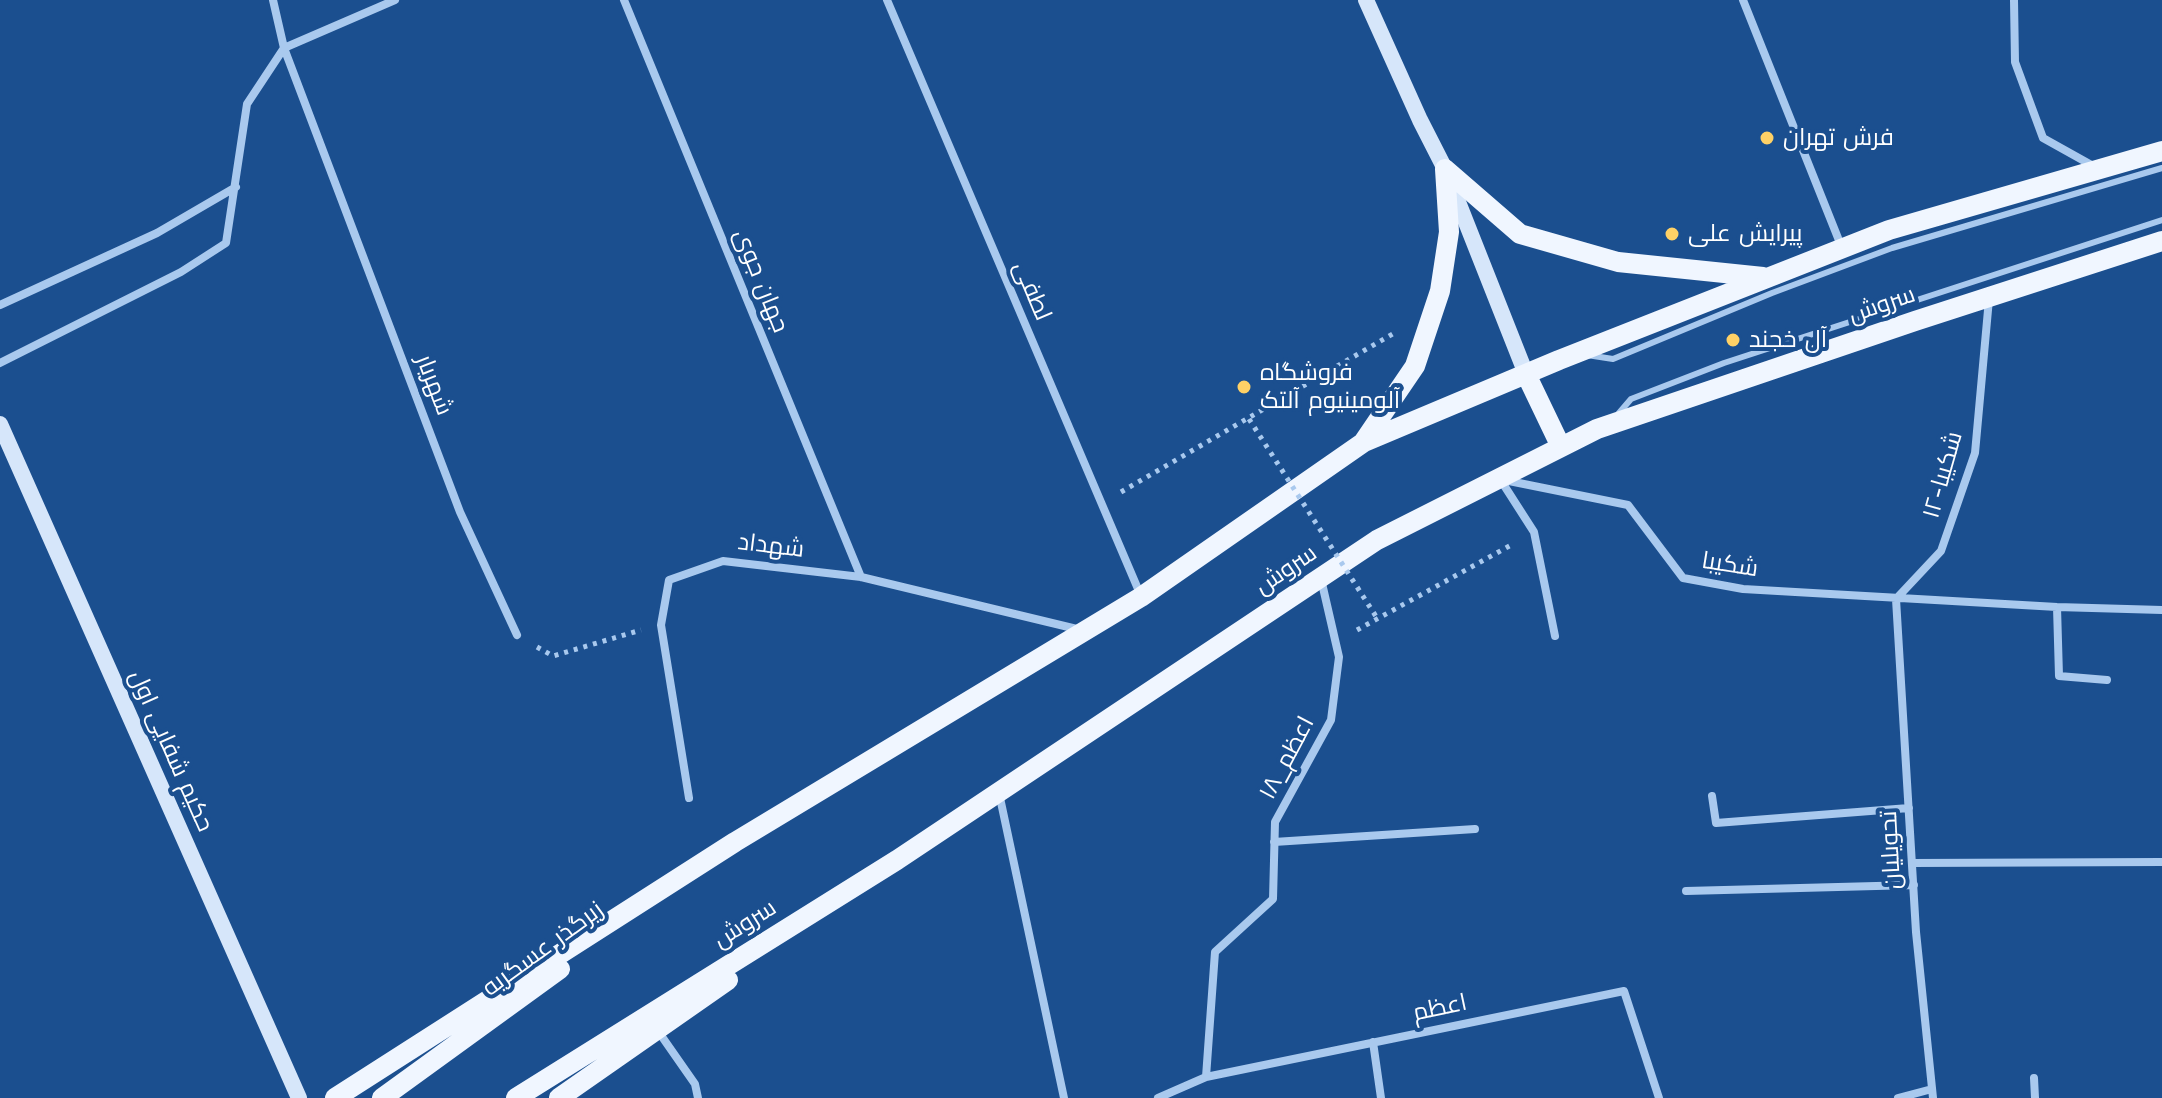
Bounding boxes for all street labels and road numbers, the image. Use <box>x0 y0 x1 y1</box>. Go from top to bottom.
street label: جهان جوی <box>727 225 795 337</box>
street label: لطفی <box>1007 257 1057 325</box>
street label: سروش <box>1845 280 1919 330</box>
street label: شهریار <box>409 351 459 419</box>
street label: ۱۲-شکیبا <box>1917 428 1969 522</box>
street label: شهداد <box>736 528 806 564</box>
street label: سروش <box>1249 539 1323 601</box>
street label: شکیبا <box>1700 546 1760 584</box>
street label: حکیم شفایی اول <box>123 666 219 836</box>
street label: ۱۸_اعظم <box>1253 712 1321 804</box>
street label: تحویلیان <box>1875 810 1907 890</box>
street label: سروش <box>708 894 782 954</box>
street label: زیرگذر عسگریه <box>477 895 609 1003</box>
street label: اعظم <box>1410 988 1470 1028</box>

